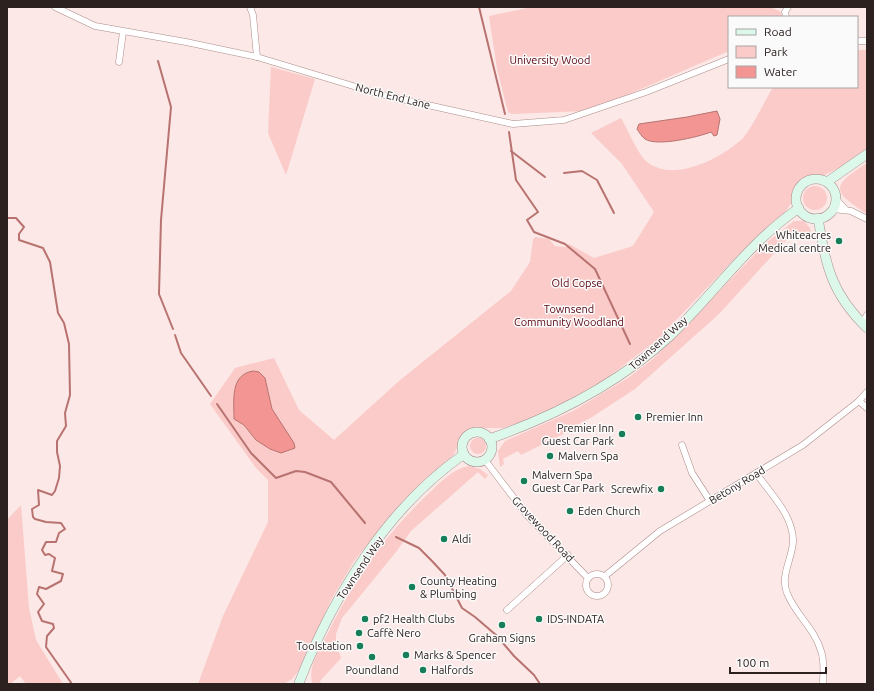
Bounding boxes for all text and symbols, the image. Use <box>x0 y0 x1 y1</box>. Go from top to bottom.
legend <box>728 16 858 88</box>
text: Road <box>764 25 792 38</box>
text: Park <box>764 45 788 58</box>
park label: University Wood <box>510 54 590 66</box>
text: Water <box>764 65 797 78</box>
street label: North End Lane <box>354 81 432 111</box>
place label: Whiteacres Medical centre <box>758 229 831 254</box>
marker: Whiteacres Medical centre <box>834 236 844 246</box>
park label: Old Copse <box>552 277 602 289</box>
park label: Townsend Community Woodland <box>514 303 624 328</box>
street label: Townsend Way <box>627 313 690 372</box>
place label: Premier Inn <box>646 411 703 423</box>
marker: Premier Inn <box>633 412 643 422</box>
place label: Premier Inn Guest Car Park <box>542 422 614 447</box>
marker: Premier Inn Guest Car Park <box>617 429 627 439</box>
place label: Malvern Spa <box>558 450 618 462</box>
marker: Malvern Spa <box>545 451 555 461</box>
street label: Betony Road <box>707 464 767 506</box>
place label: Malvern Spa Guest Car Park <box>532 469 605 494</box>
marker: Malvern Spa Guest Car Park <box>519 476 529 486</box>
place label: Screwfix <box>611 483 653 495</box>
marker: Screwfix <box>656 484 666 494</box>
street label: Grovewood Road <box>510 494 576 564</box>
place label: Eden Church <box>578 505 640 517</box>
marker: Eden Church <box>565 506 575 516</box>
street label: Townsend Way <box>334 533 386 602</box>
place label: Aldi <box>452 533 471 545</box>
marker: Aldi <box>439 534 449 544</box>
place label: County Heating & Plumbing <box>420 575 497 600</box>
marker: County Heating & Plumbing <box>407 582 417 592</box>
place label: pf2 Health Clubs <box>373 613 455 625</box>
place label: IDS-INDATA <box>547 613 605 625</box>
marker: pf2 Health Clubs <box>360 614 370 624</box>
marker: IDS-INDATA <box>534 614 544 624</box>
marker: Graham Signs <box>497 620 507 630</box>
place label: Caffè Nero <box>367 627 421 639</box>
marker: Caffè Nero <box>354 628 364 638</box>
place label: Graham Signs <box>469 632 536 644</box>
place label: Toolstation <box>296 640 352 652</box>
marker: Toolstation <box>355 641 365 651</box>
place label: Marks & Spencer <box>414 649 497 661</box>
scale bar <box>730 649 826 675</box>
marker: Marks & Spencer <box>401 650 411 660</box>
marker: Poundland <box>367 652 377 662</box>
text: 100 m <box>736 656 769 669</box>
place label: Poundland <box>345 664 399 676</box>
place label: Halfords <box>431 664 473 676</box>
marker: Halfords <box>418 665 428 675</box>

